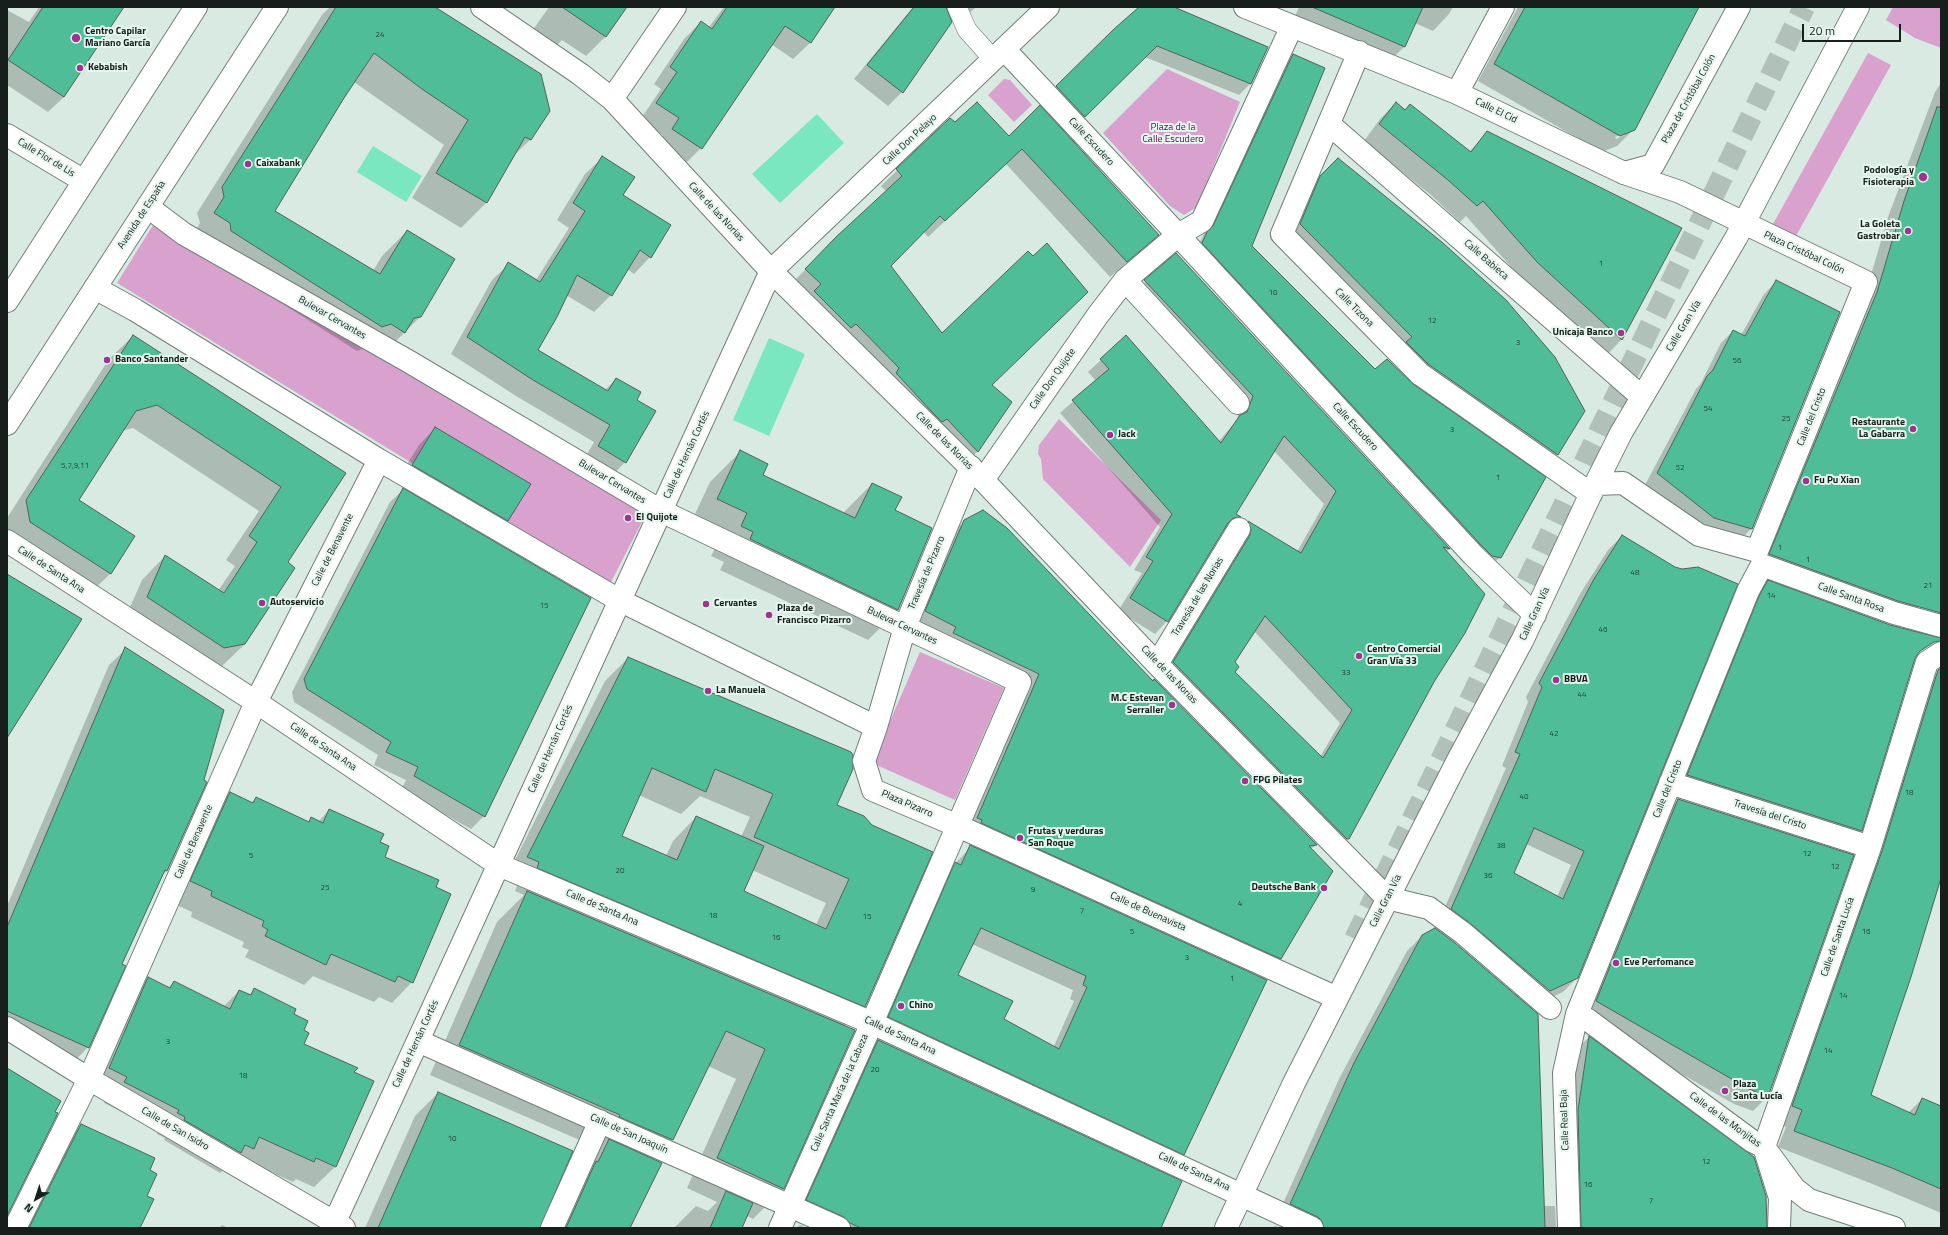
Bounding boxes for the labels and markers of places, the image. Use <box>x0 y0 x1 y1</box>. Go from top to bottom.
place label: Centro Capilar Mariano García <box>85 26 150 50</box>
marker: Centro Capilar Mariano García <box>70 32 82 44</box>
place label: Kebabish <box>88 62 128 74</box>
marker: Kebabish <box>75 63 85 73</box>
place label: Caixabank <box>256 158 300 170</box>
marker: Caixabank <box>243 159 253 169</box>
place label: Podología y Fisioterapia <box>1863 165 1914 188</box>
marker: Podología y Fisioterapia <box>1917 171 1929 183</box>
place label: La Goleta Gastrobar <box>1857 219 1900 242</box>
marker: La Goleta Gastrobar <box>1903 226 1913 236</box>
place label: Unicaja Banco <box>1552 327 1613 339</box>
marker: Unicaja Banco <box>1616 328 1626 338</box>
place label: Banco Santander <box>115 354 188 366</box>
marker: Banco Santander <box>102 355 112 365</box>
place label: Restaurante La Gabarra <box>1852 417 1905 440</box>
marker: Restaurante La Gabarra <box>1908 424 1918 434</box>
place label: Jack <box>1118 429 1136 441</box>
marker: Jack <box>1105 430 1115 440</box>
place label: Fu Pu Xian <box>1814 475 1859 487</box>
marker: Fu Pu Xian <box>1801 476 1811 486</box>
place label: El Quijote <box>636 512 678 524</box>
marker: El Quijote <box>623 513 633 523</box>
place label: Autoservicio <box>270 597 324 609</box>
marker: Autoservicio <box>257 598 267 608</box>
place label: Cervantes <box>714 598 757 610</box>
marker: Cervantes <box>701 599 711 609</box>
place label: Plaza de Francisco Pizarro <box>777 603 851 626</box>
marker: Plaza de Francisco Pizarro <box>764 610 774 620</box>
place label: Centro Comercial Gran Vía 33 <box>1367 644 1441 668</box>
marker: Centro Comercial Gran Vía 33 <box>1354 651 1364 661</box>
place label: BBVA <box>1564 674 1588 686</box>
marker: BBVA <box>1551 675 1561 685</box>
place label: La Manuela <box>716 685 766 697</box>
marker: La Manuela <box>703 686 713 696</box>
place label: M.C Estevan Serraller <box>1111 693 1164 716</box>
marker: M.C Estevan Serraller <box>1167 700 1177 710</box>
place label: FPG Pilates <box>1253 775 1302 787</box>
marker: FPG Pilates <box>1240 776 1250 786</box>
place label: Frutas y verduras San Roque <box>1028 826 1104 850</box>
marker: Frutas y verduras San Roque <box>1015 833 1025 843</box>
place label: Deutsche Bank <box>1251 882 1316 894</box>
marker: Deutsche Bank <box>1319 883 1329 893</box>
place label: Eve Perfomance <box>1624 957 1694 969</box>
marker: Eve Perfomance <box>1611 958 1621 968</box>
place label: Chino <box>909 1000 933 1012</box>
marker: Chino <box>896 1001 906 1011</box>
place label: Plaza Santa Lucía <box>1733 1079 1782 1102</box>
marker: Plaza Santa Lucía <box>1720 1086 1730 1096</box>

